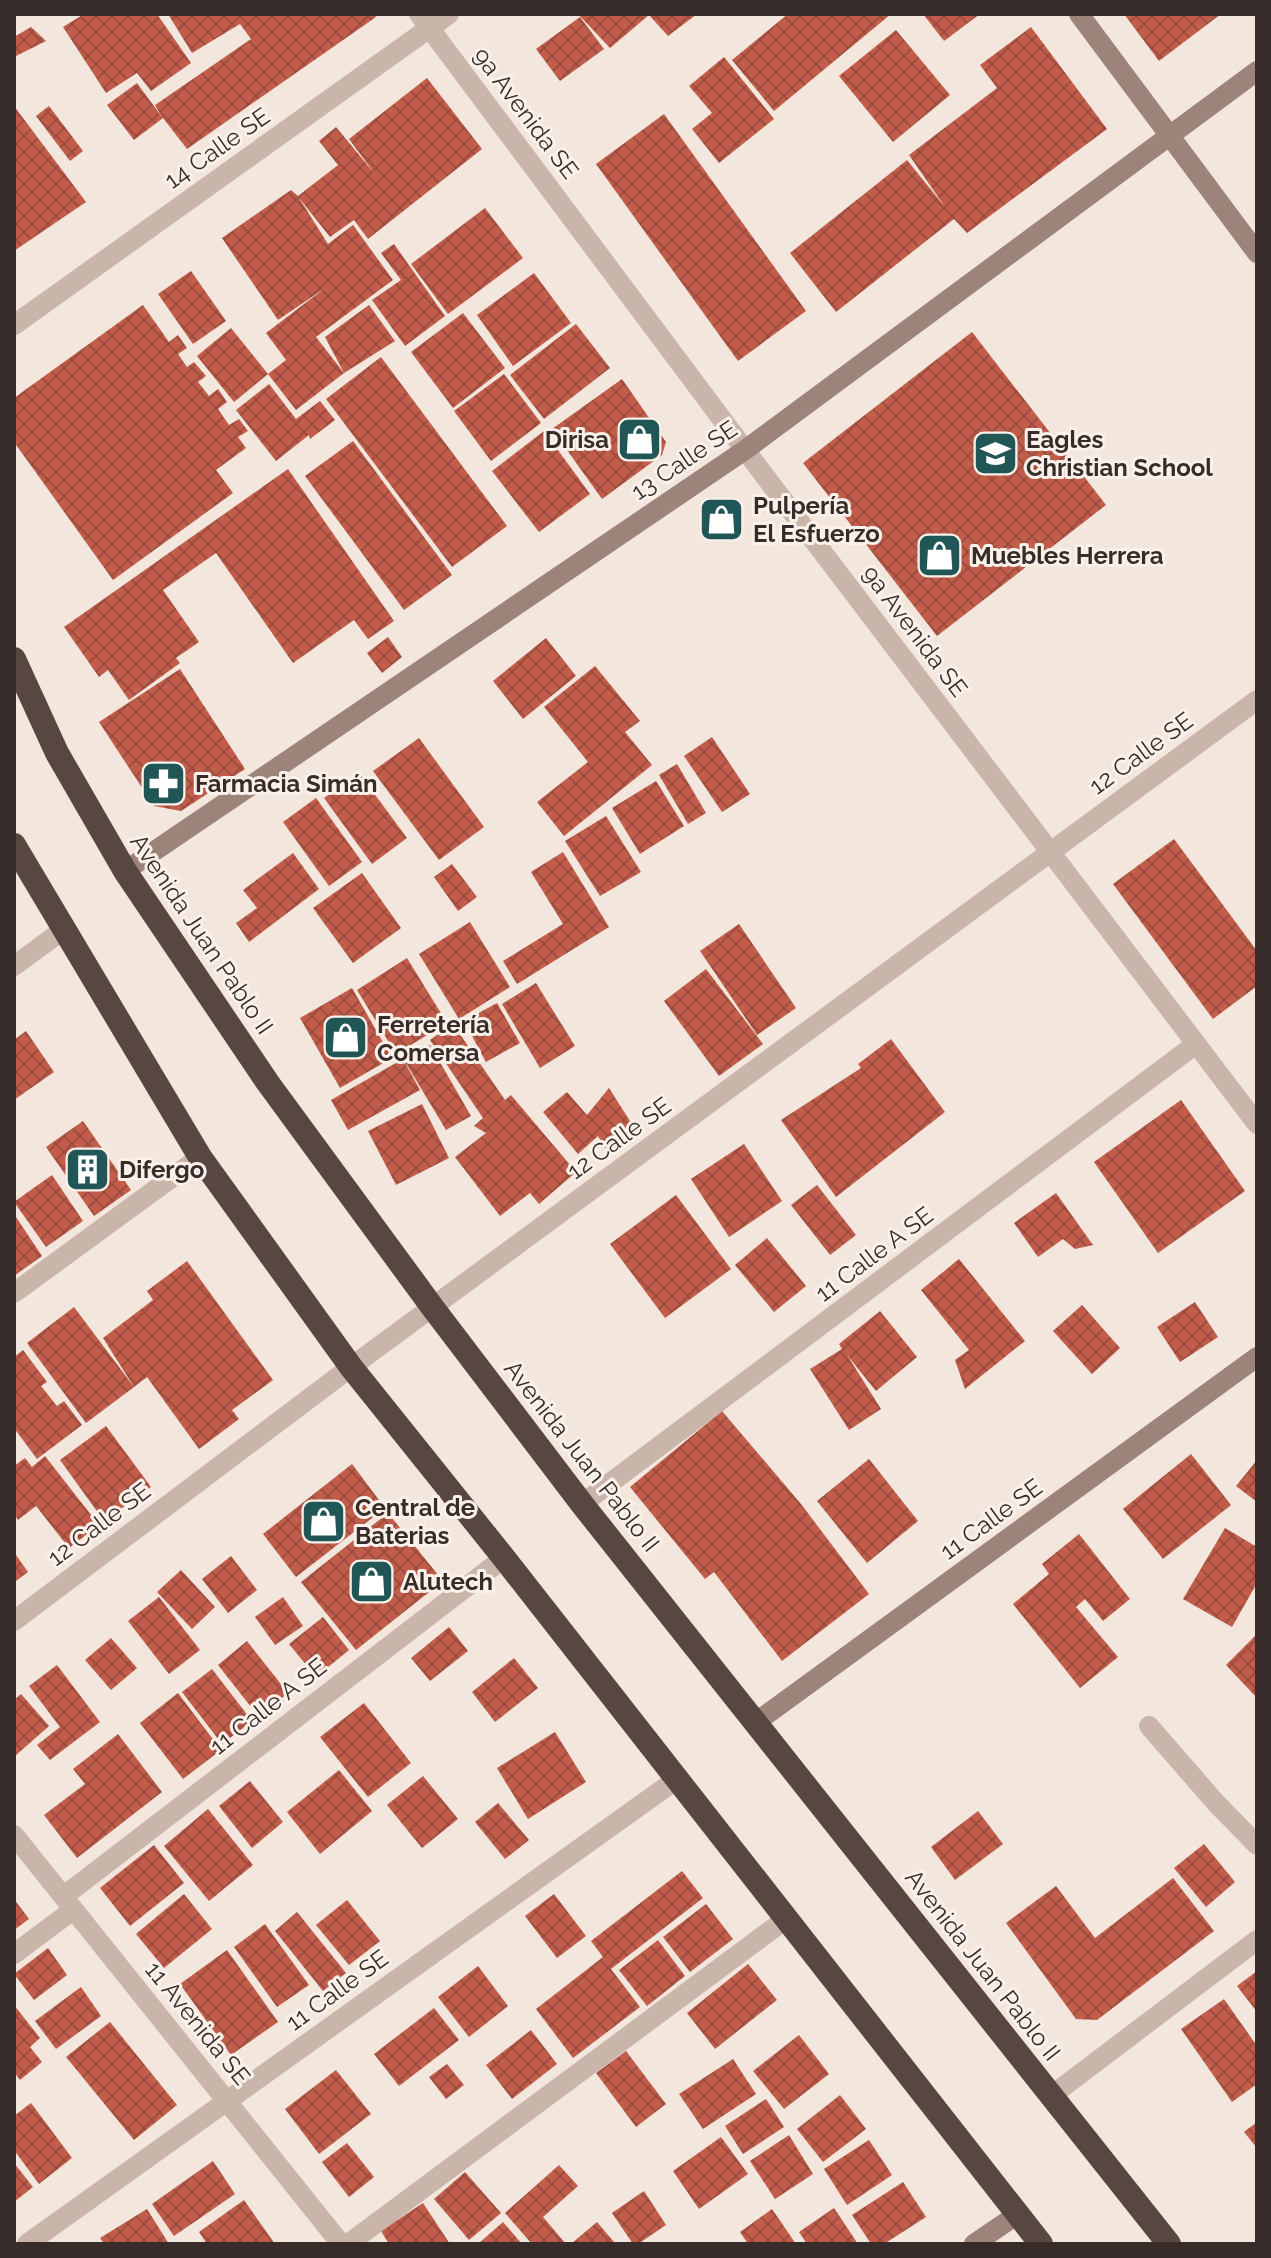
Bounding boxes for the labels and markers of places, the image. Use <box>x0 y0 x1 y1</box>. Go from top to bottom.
shop icon: Dirisa <box>616 415 664 463</box>
place label: Dirisa <box>545 425 609 454</box>
place label: Eagles Christian School <box>1026 425 1213 482</box>
school or university icon: Eagles Christian School <box>971 429 1019 477</box>
place label: Pulpería El Esfuerzo <box>753 491 880 548</box>
shop icon: Pulpería El Esfuerzo <box>698 495 746 543</box>
shop icon: Muebles Herrera <box>916 531 964 579</box>
place label: Muebles Herrera <box>971 541 1164 570</box>
pharmacy icon: Farmacia Simán <box>140 759 188 807</box>
place label: Farmacia Simán <box>195 769 378 798</box>
place label: Ferretería Comersa <box>377 1010 490 1067</box>
shop icon: Ferretería Comersa <box>322 1014 370 1062</box>
building icon: Difergo <box>64 1145 112 1193</box>
place label: Difergo <box>119 1155 204 1184</box>
place label: Central de Baterias <box>355 1493 475 1550</box>
shop icon: Central de Baterias <box>300 1497 348 1545</box>
shop icon: Alutech <box>348 1557 396 1605</box>
place label: Alutech <box>403 1567 493 1596</box>

